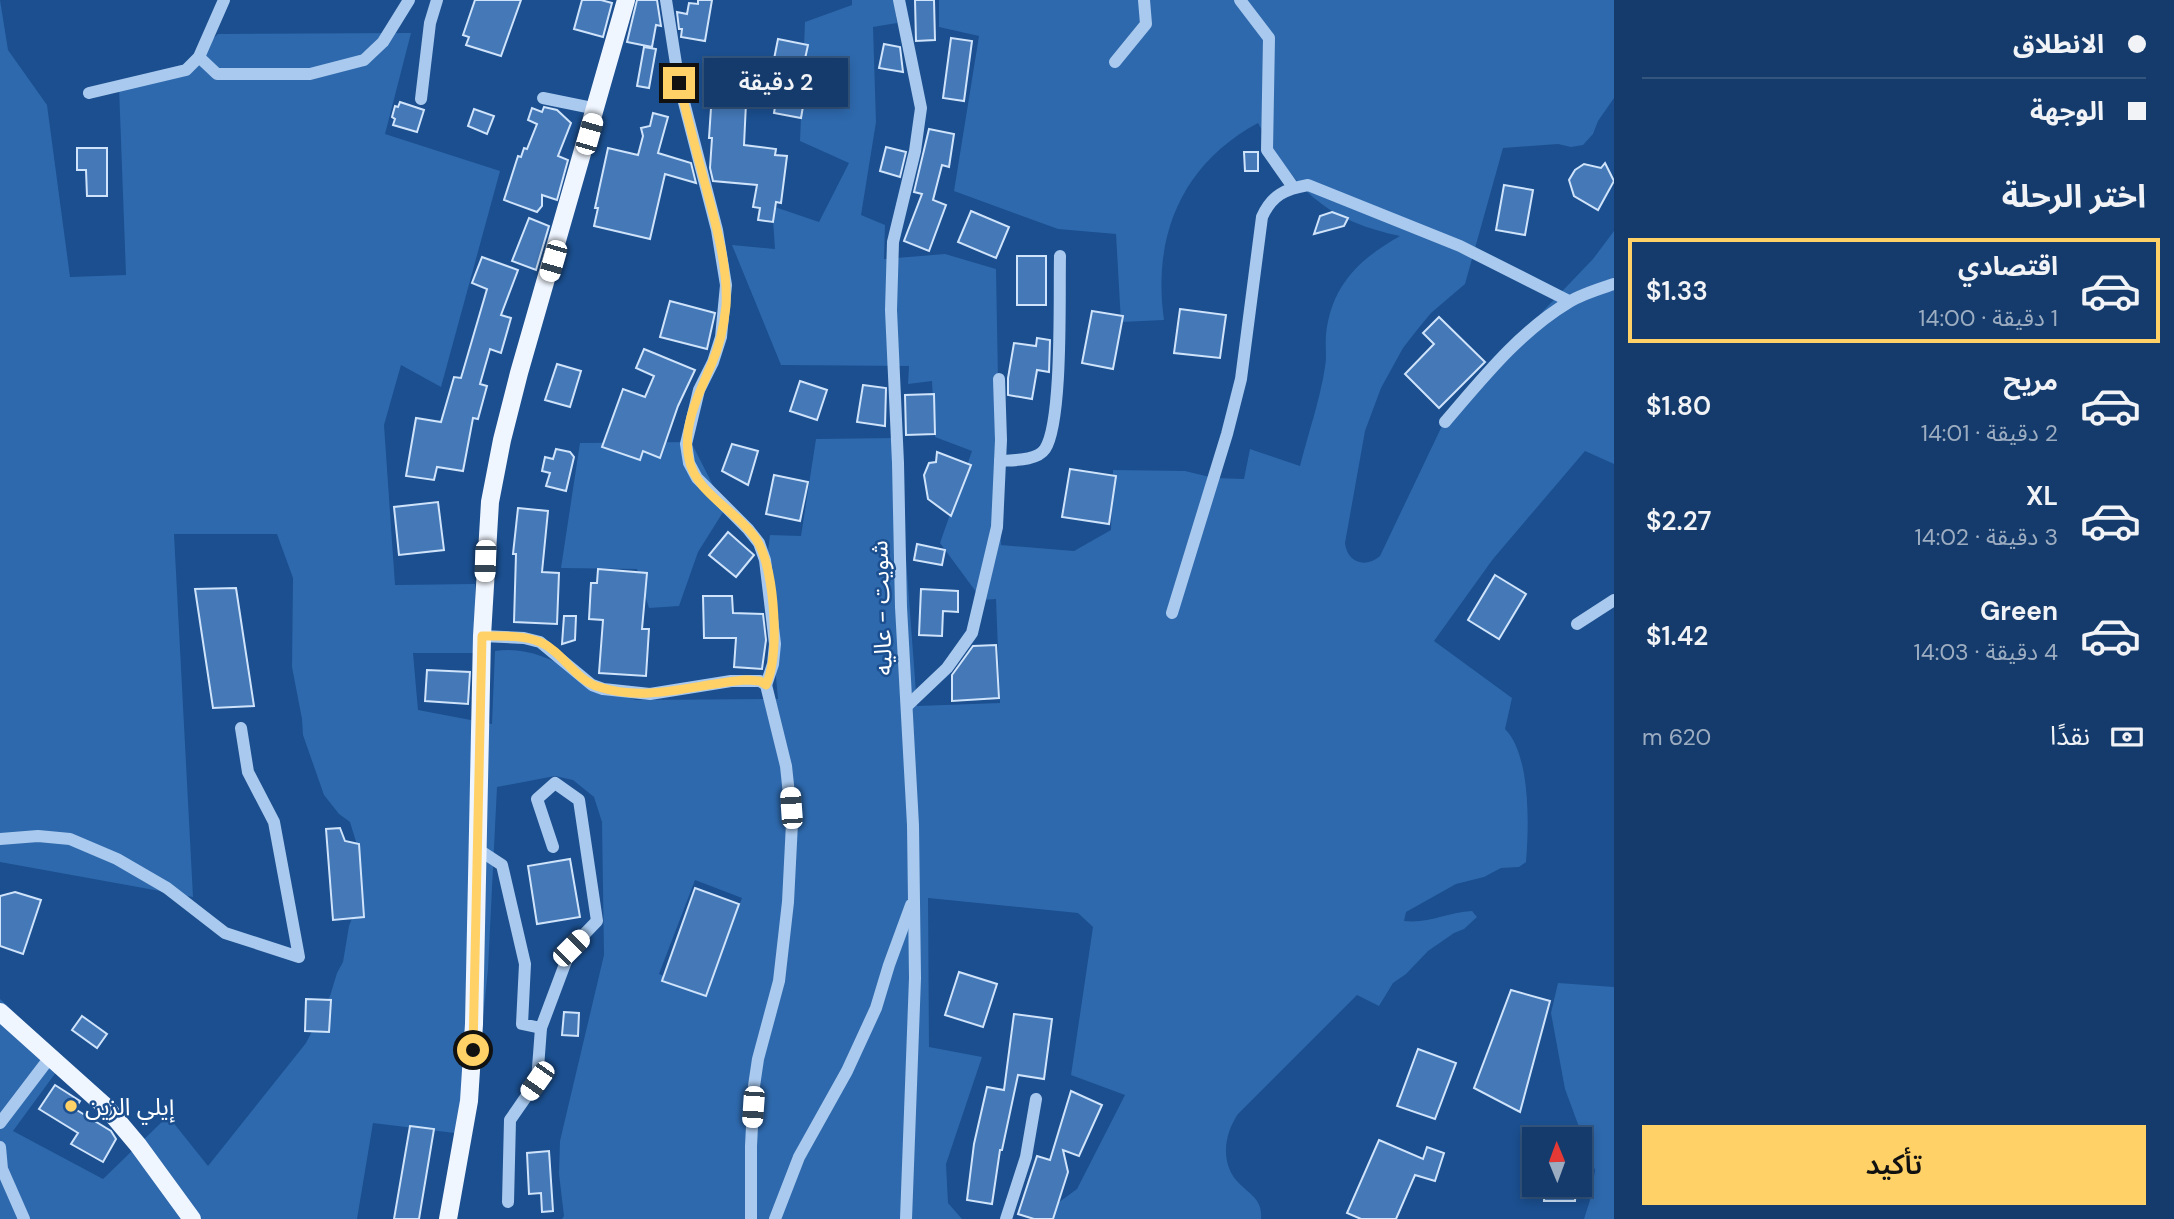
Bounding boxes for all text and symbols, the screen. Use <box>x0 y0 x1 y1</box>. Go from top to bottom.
text: الانطلاق <box>2013 27 2104 61</box>
callout: 2 دقيقة <box>704 58 847 108</box>
route end <box>663 67 695 99</box>
text: 2 دقيقة <box>739 67 813 97</box>
text: الوجهة <box>2030 94 2104 128</box>
car <box>574 111 605 157</box>
text: اختر الرحلة <box>2002 175 2146 217</box>
car <box>538 238 569 284</box>
text: اقتصادي <box>1958 249 2058 283</box>
icon: car <box>2079 259 2142 322</box>
text: $1.33 <box>1646 274 1708 308</box>
text: 1 دقيقة · 14:00 <box>1918 303 2058 333</box>
text: مريح <box>2003 364 2058 398</box>
icon: car <box>2079 374 2142 437</box>
text: $1.80 <box>1646 389 1711 423</box>
text: 2 دقيقة · 14:01 <box>1921 418 2058 448</box>
text: XL <box>2026 479 2058 513</box>
icon: car <box>2079 489 2142 552</box>
text: $2.27 <box>1646 504 1711 538</box>
text: 3 دقيقة · 14:02 <box>1915 522 2058 552</box>
car <box>474 540 497 582</box>
street label: شويت - عاليه <box>863 540 899 676</box>
text: Green <box>1980 594 2058 628</box>
icon: car <box>2079 604 2142 667</box>
text: $1.42 <box>1646 619 1708 653</box>
text: 4 دقيقة · 14:03 <box>1914 637 2058 667</box>
icon: cash <box>2108 718 2146 756</box>
text: نقدًا <box>2050 719 2090 753</box>
text: 620 m <box>1642 722 1711 752</box>
car <box>780 786 803 830</box>
car <box>549 926 594 970</box>
route start <box>457 1034 489 1066</box>
car <box>517 1058 558 1104</box>
car <box>742 1085 765 1129</box>
place label: إيلي الزين <box>85 1091 175 1125</box>
marker: إيلي الزين <box>63 1098 79 1114</box>
button: تأكيد <box>1642 1125 2146 1205</box>
north arrow <box>1522 1127 1592 1197</box>
map controls <box>1522 1127 1592 1197</box>

